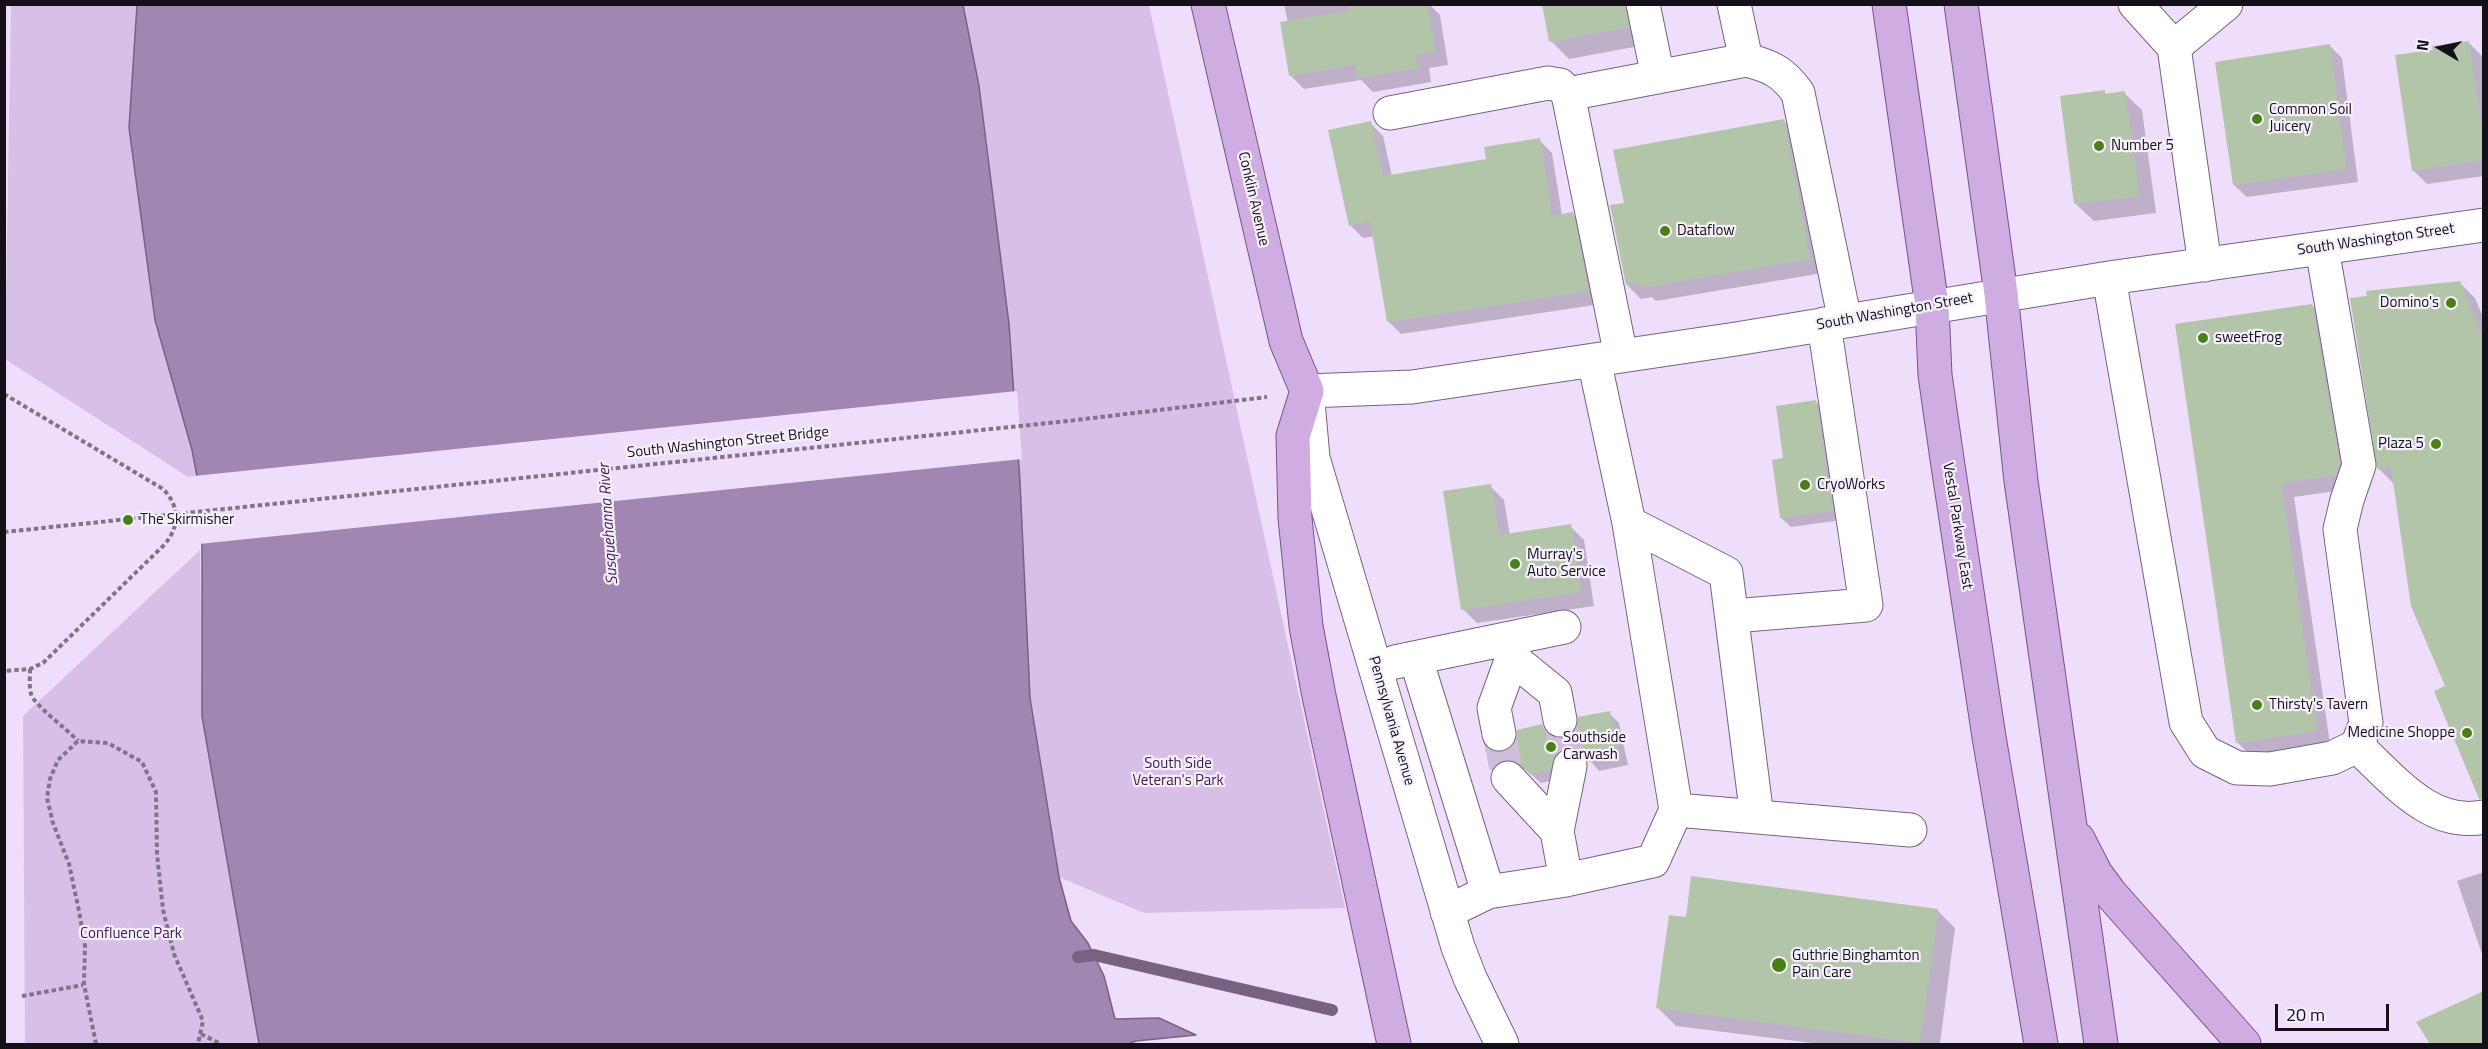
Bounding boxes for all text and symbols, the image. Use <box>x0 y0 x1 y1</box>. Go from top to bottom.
north arrow <box>2410 18 2470 78</box>
text: N <box>2410 38 2435 53</box>
place label: Common Soil Juicery <box>2269 101 2352 136</box>
marker: Common Soil Juicery <box>2250 112 2264 126</box>
place label: Number 5 <box>2111 137 2174 155</box>
marker: Number 5 <box>2092 139 2106 153</box>
street label: Conklin Avenue <box>1233 150 1273 248</box>
street label: South Washington Street <box>2296 220 2456 260</box>
place label: Dataflow <box>1677 222 1735 240</box>
marker: Dataflow <box>1658 224 1672 238</box>
street label: South Washington Street <box>1815 289 1975 335</box>
place label: Domino's <box>2380 294 2439 312</box>
marker: Domino's <box>2444 296 2458 310</box>
place label: sweetFrog <box>2215 329 2282 347</box>
marker: sweetFrog <box>2196 331 2210 345</box>
street label: South Washington Street Bridge <box>626 423 830 463</box>
place label: Plaza 5 <box>2378 435 2424 453</box>
marker: Plaza 5 <box>2429 437 2443 451</box>
street label: Vestal Parkway East <box>1938 461 1976 591</box>
water label: Susquehanna River <box>595 463 623 585</box>
place label: CryoWorks <box>1817 476 1885 494</box>
marker: CryoWorks <box>1798 478 1812 492</box>
place label: The Skirmisher <box>140 511 234 529</box>
marker: The Skirmisher <box>121 513 135 527</box>
place label: Murray's Auto Service <box>1527 546 1606 581</box>
marker: Murray's Auto Service <box>1508 557 1522 571</box>
street label: Pennsylvania Avenue <box>1364 654 1418 788</box>
place label: Thirsty's Tavern <box>2269 696 2368 714</box>
marker: Thirsty's Tavern <box>2250 698 2264 712</box>
place label: Medicine Shoppe <box>2347 724 2455 742</box>
marker: Medicine Shoppe <box>2460 726 2474 740</box>
place label: Southside Carwash <box>1563 729 1626 764</box>
marker: Southside Carwash <box>1544 740 1558 754</box>
park label: South Side Veteran's Park <box>1132 755 1224 790</box>
park label: Confluence Park <box>80 925 182 943</box>
place label: Guthrie Binghamton Pain Care <box>1792 947 1919 982</box>
marker: Guthrie Binghamton Pain Care <box>1770 956 1788 974</box>
scale bar <box>2278 992 2392 1030</box>
text: 20 m <box>2286 1001 2325 1028</box>

